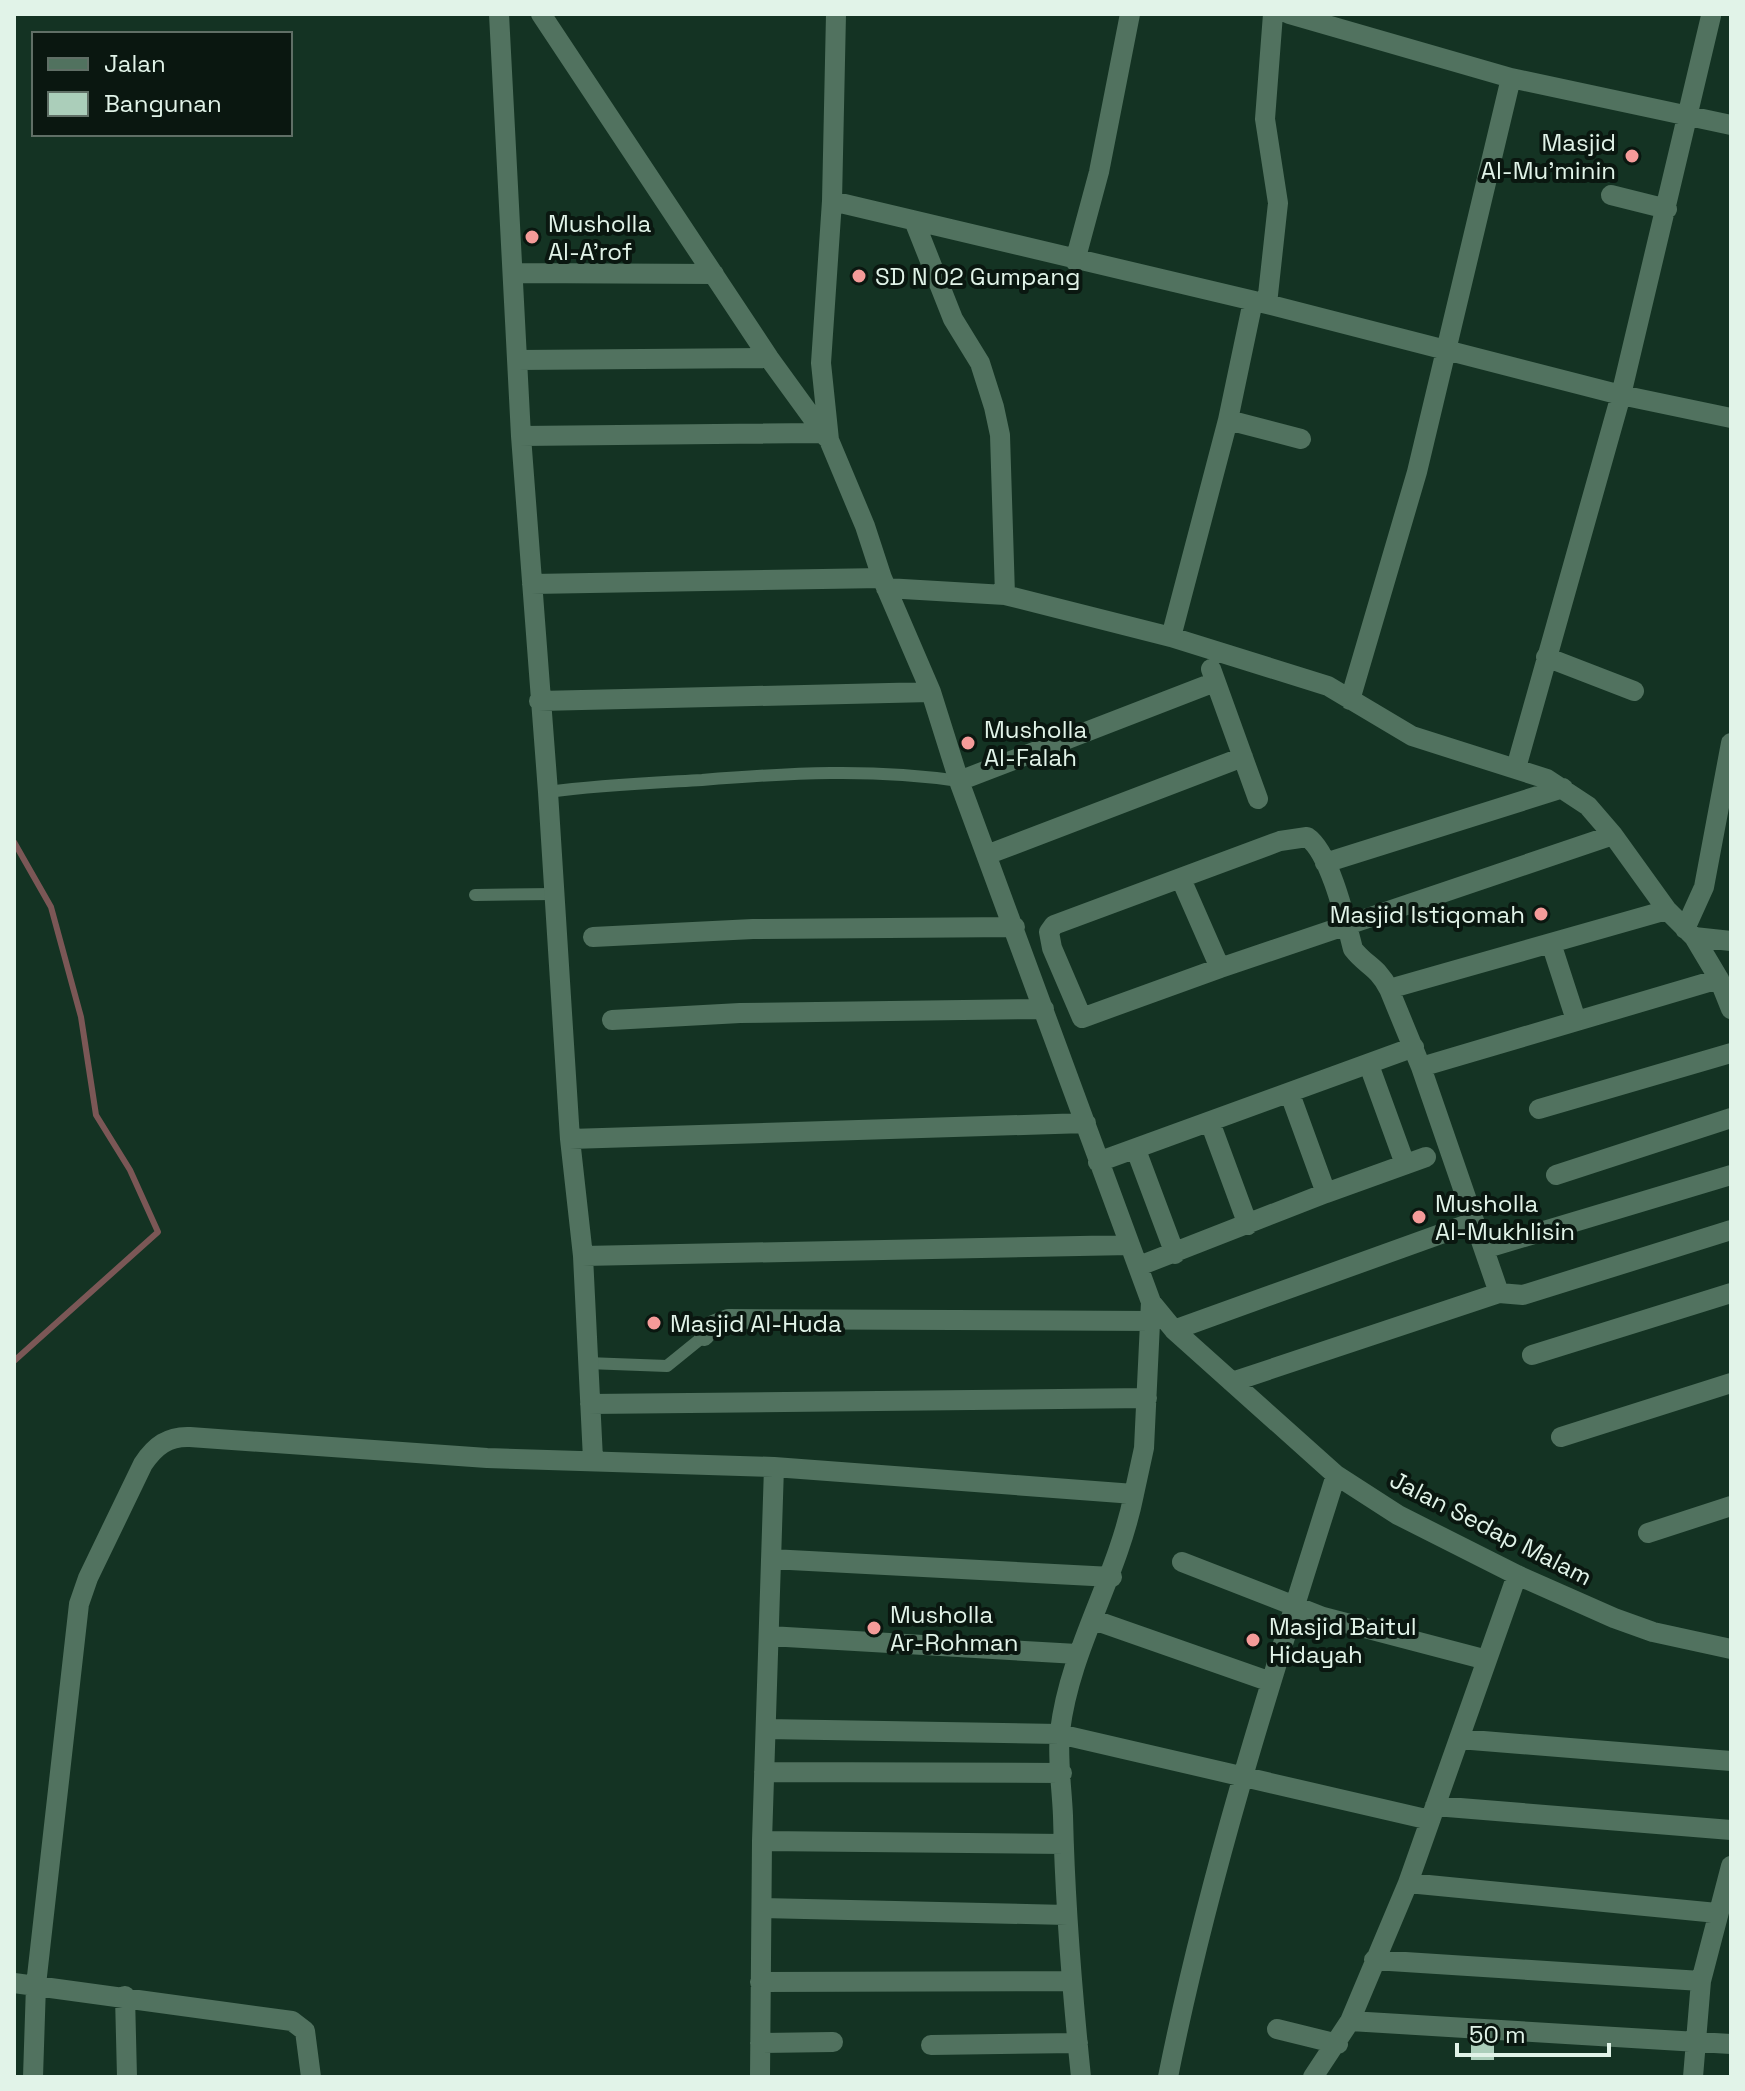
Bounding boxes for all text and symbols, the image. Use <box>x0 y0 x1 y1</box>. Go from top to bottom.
legend <box>32 32 292 136</box>
text: Jalan <box>104 48 166 79</box>
text: Bangunan <box>104 88 222 119</box>
place label: Masjid Al-Mu'minin <box>1481 127 1616 186</box>
marker: Masjid Al-Mu'minin <box>1623 147 1641 165</box>
place label: Musholla Al-A'rof <box>548 208 651 267</box>
marker: Musholla Al-A'rof <box>523 228 541 246</box>
place label: SD N 02 Gumpang <box>875 261 1080 292</box>
marker: SD N 02 Gumpang <box>850 267 868 285</box>
place label: Musholla Al-Falah <box>984 714 1087 773</box>
marker: Musholla Al-Falah <box>959 734 977 752</box>
place label: Masjid Istiqomah <box>1330 899 1525 930</box>
marker: Masjid Istiqomah <box>1532 905 1550 923</box>
place label: Musholla Al-Mukhlisin <box>1435 1188 1575 1247</box>
marker: Musholla Al-Mukhlisin <box>1410 1208 1428 1226</box>
place label: Masjid Al-Huda <box>670 1308 842 1339</box>
marker: Masjid Al-Huda <box>645 1314 663 1332</box>
street label: Jalan Sedap Malam <box>1385 1464 1597 1592</box>
place label: Musholla Ar-Rohman <box>890 1599 1018 1658</box>
place label: Masjid Baitul Hidayah <box>1269 1611 1417 1670</box>
marker: Musholla Ar-Rohman <box>865 1619 883 1637</box>
marker: Masjid Baitul Hidayah <box>1244 1631 1262 1649</box>
scale bar <box>1457 2007 1609 2057</box>
text: 50 m <box>1469 2019 1526 2050</box>

